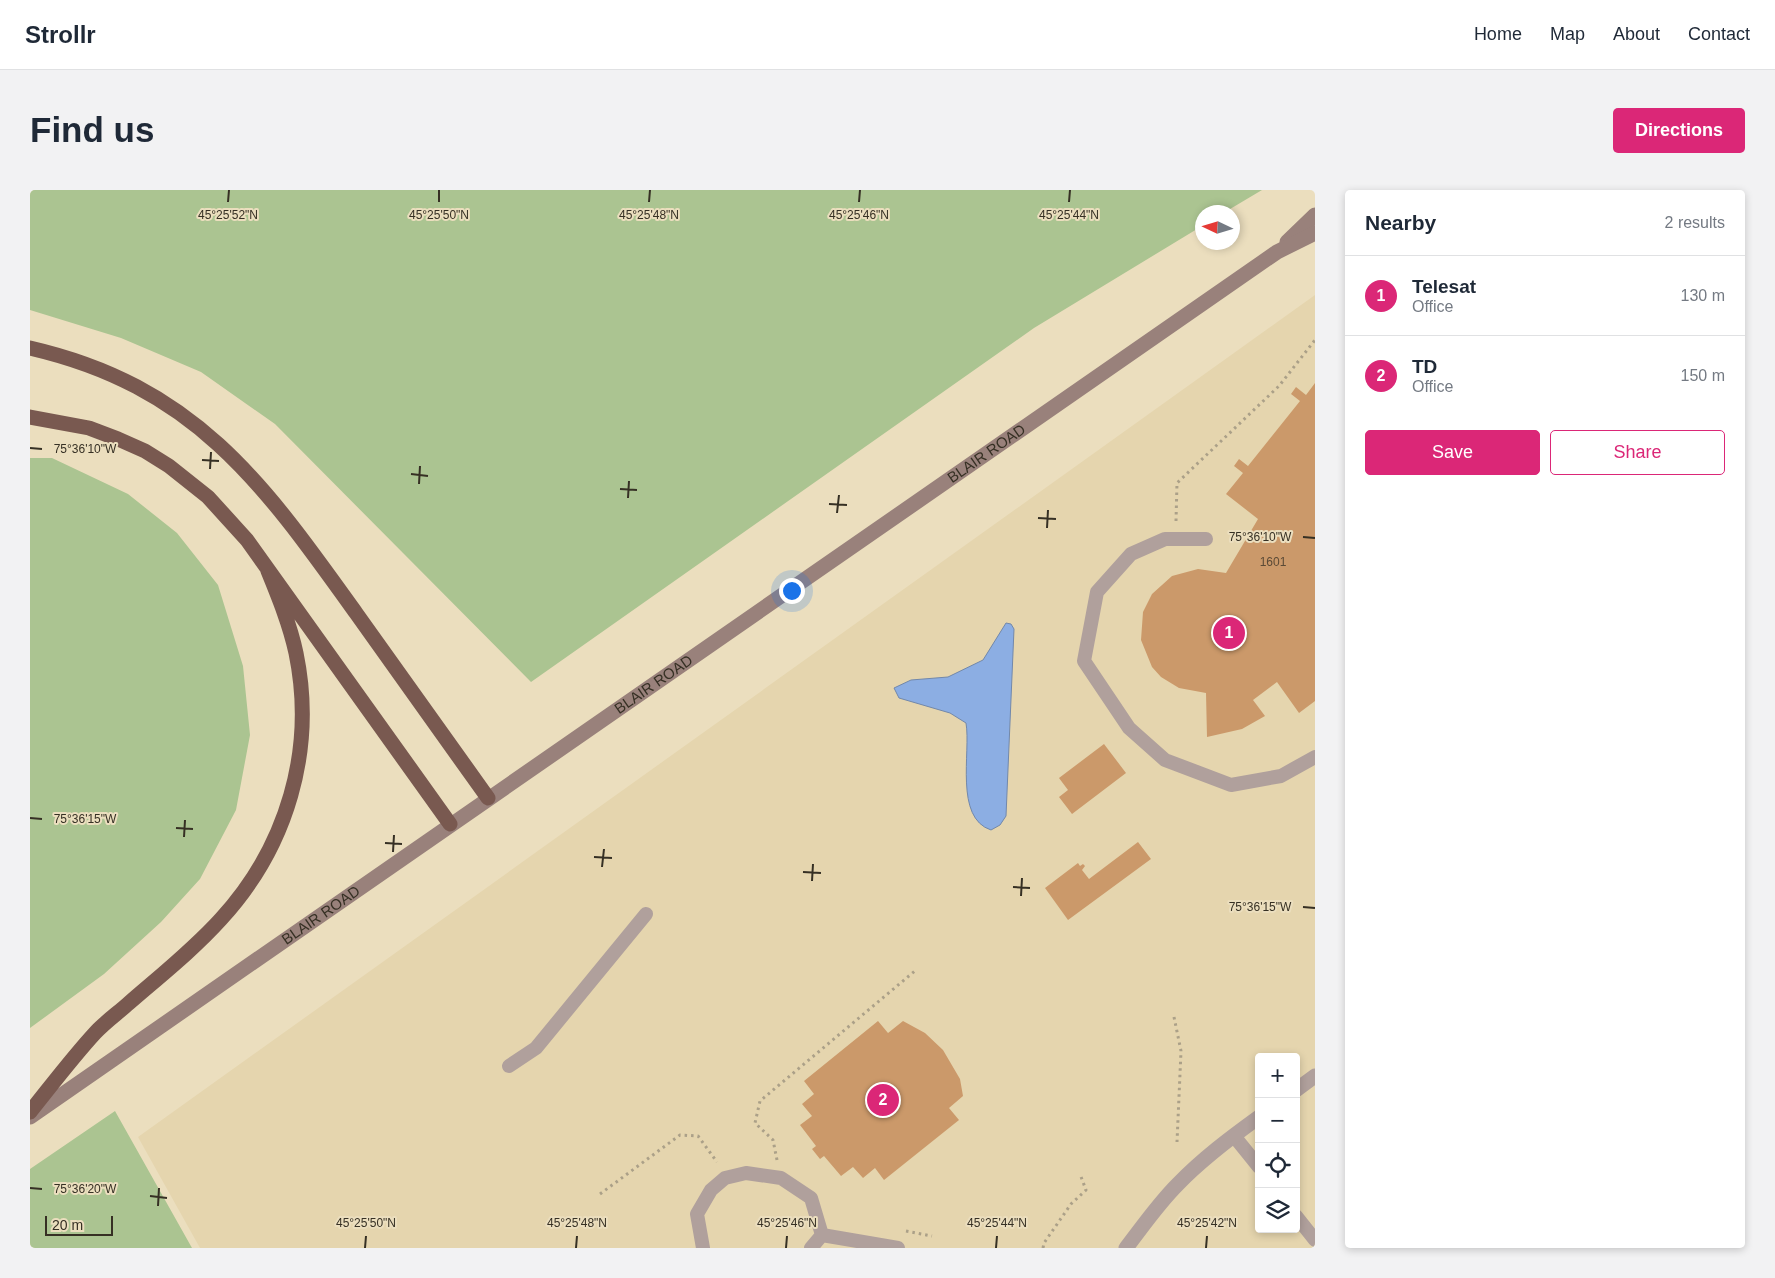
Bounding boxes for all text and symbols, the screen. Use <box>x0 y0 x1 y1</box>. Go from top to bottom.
text: Strollr <box>25 21 96 48</box>
text: Home <box>1474 24 1522 44</box>
text: Map <box>1550 24 1585 44</box>
text: About <box>1613 24 1660 44</box>
text: Contact <box>1688 24 1750 44</box>
button: Directions <box>1613 108 1745 153</box>
text: Find us <box>30 110 154 149</box>
north arrow <box>1195 205 1240 250</box>
text: 45°25'52"N <box>198 208 258 222</box>
text: 45°25'50"N <box>409 208 469 222</box>
text: 45°25'48"N <box>619 208 679 222</box>
text: 45°25'46"N <box>829 208 889 222</box>
text: 45°25'44"N <box>1039 208 1099 222</box>
text: Nearby <box>1365 211 1436 234</box>
text: 2 results <box>1665 214 1725 231</box>
text: Telesat <box>1412 276 1476 297</box>
text: 1 <box>1377 287 1385 304</box>
text: 130 m <box>1681 287 1725 304</box>
text: Office <box>1412 298 1454 315</box>
text: TD <box>1412 356 1437 377</box>
text: 2 <box>1377 367 1385 384</box>
text: 150 m <box>1681 367 1725 384</box>
text: Office <box>1412 378 1454 395</box>
street label: BLAIR ROAD <box>944 420 1028 486</box>
button: Save <box>1365 430 1540 475</box>
button: Share <box>1550 430 1725 475</box>
text: 75°36'10"W <box>54 442 117 456</box>
text: 75°36'10"W <box>1229 530 1292 544</box>
house number: 1601 <box>1260 555 1287 569</box>
your location <box>779 578 805 604</box>
pin: 1 <box>1213 614 1245 652</box>
street label: BLAIR ROAD <box>611 651 696 717</box>
text: 75°36'15"W <box>54 812 117 826</box>
street label: BLAIR ROAD <box>278 882 363 948</box>
text: 75°36'15"W <box>1229 900 1292 914</box>
map controls <box>1255 1053 1300 1233</box>
button: + <box>1255 1053 1300 1098</box>
pin: 2 <box>867 1081 899 1119</box>
button: − <box>1255 1098 1300 1143</box>
button: locate <box>1255 1143 1300 1188</box>
text: 75°36'20"W <box>54 1182 117 1196</box>
button: layers <box>1255 1188 1300 1233</box>
scale bar <box>45 1213 112 1236</box>
text: 45°25'50"N <box>336 1216 396 1230</box>
text: 45°25'48"N <box>547 1216 607 1230</box>
text: 45°25'46"N <box>757 1216 817 1230</box>
text: 45°25'44"N <box>967 1216 1027 1230</box>
text: 45°25'42"N <box>1177 1216 1237 1230</box>
text: 20 m <box>52 1217 83 1233</box>

